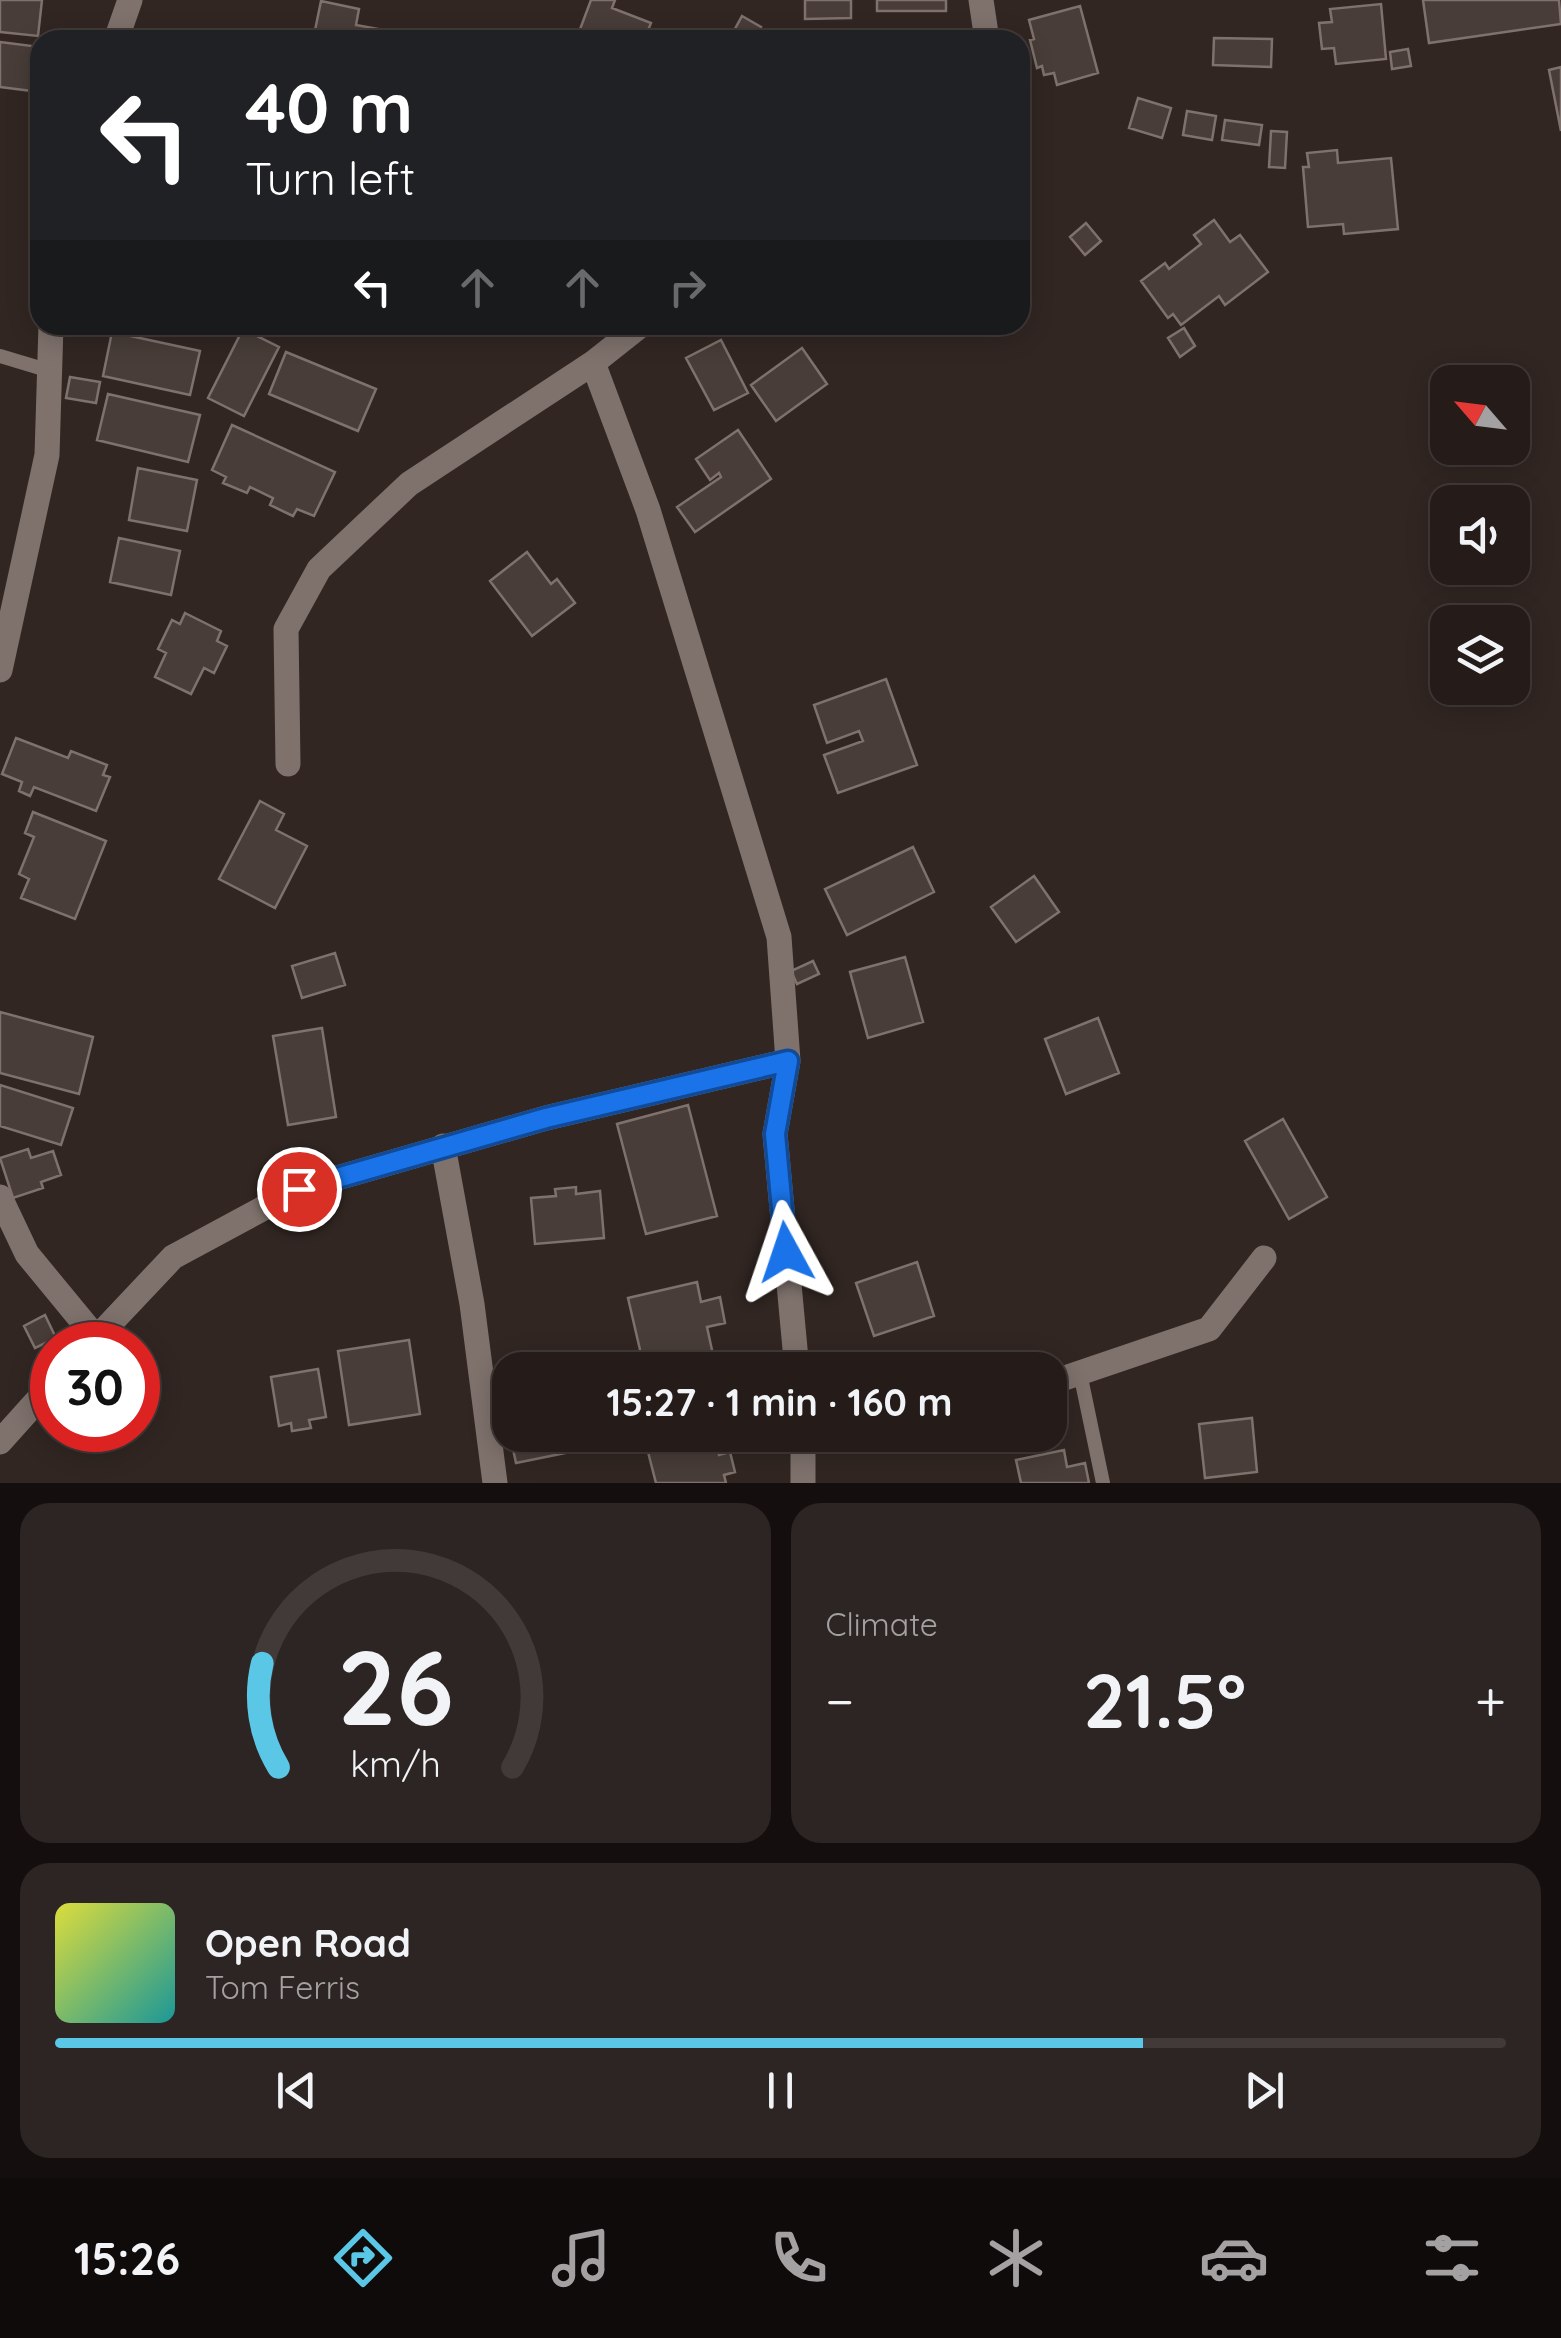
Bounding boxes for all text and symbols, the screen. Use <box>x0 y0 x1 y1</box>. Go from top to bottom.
text: 40 m <box>245 63 413 151</box>
icon: left <box>80 70 210 200</box>
text: Turn left <box>245 150 415 206</box>
icon: left <box>345 260 400 315</box>
icon: ahead <box>450 260 505 315</box>
icon: ahead <box>555 260 610 315</box>
icon: right <box>660 260 715 315</box>
north arrow <box>1430 365 1530 465</box>
map controls <box>1430 365 1530 705</box>
button: sound <box>1430 485 1530 585</box>
button: layers <box>1430 605 1530 705</box>
pin <box>257 1147 342 1232</box>
icon: arrive <box>272 1162 327 1217</box>
position arrow <box>734 1200 838 1304</box>
speed limit sign: 30 <box>30 1322 160 1452</box>
text: 15:27 · 1 min · 160 m <box>607 1378 952 1426</box>
text: Climate <box>826 1604 938 1644</box>
text: 26 <box>337 1621 454 1751</box>
text: 21.5° <box>1083 1653 1246 1747</box>
text: − <box>826 1666 854 1735</box>
text: + <box>1475 1666 1506 1735</box>
text: km/h <box>350 1741 441 1786</box>
text: Open Road <box>205 1919 411 1967</box>
text: Tom Ferris <box>205 1967 360 2007</box>
icon: previous <box>269 2063 324 2118</box>
icon: pause <box>753 2063 808 2118</box>
icon: next <box>1237 2063 1292 2118</box>
icon: directions <box>328 2223 398 2293</box>
icon: music <box>546 2223 616 2293</box>
icon: phone <box>764 2223 834 2293</box>
icon: climate <box>981 2223 1051 2293</box>
icon: car <box>1199 2223 1269 2293</box>
icon: filters <box>1417 2223 1487 2293</box>
text: 15:26 <box>74 2230 180 2286</box>

